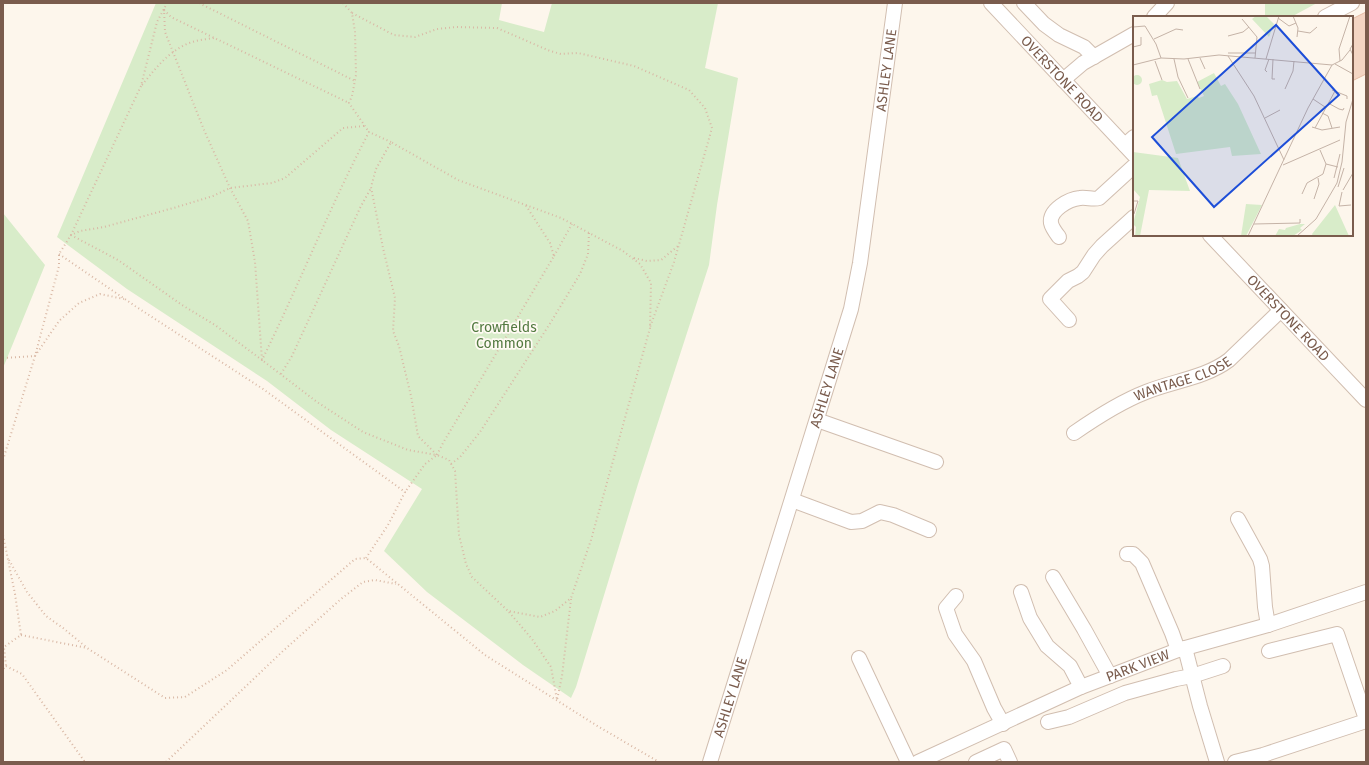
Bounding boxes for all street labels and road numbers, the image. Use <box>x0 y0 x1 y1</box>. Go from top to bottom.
street label: ASHLEY LANE <box>872 28 900 112</box>
street label: OVERSTONE ROAD <box>1017 32 1107 126</box>
street label: OVERSTONE ROAD <box>1243 271 1333 365</box>
street label: ASHLEY LANE <box>806 346 847 430</box>
street label: WANTAGE CLOSE <box>1131 353 1235 405</box>
street label: PARK VIEW <box>1103 645 1172 685</box>
street label: ASHLEY LANE <box>710 655 751 739</box>

